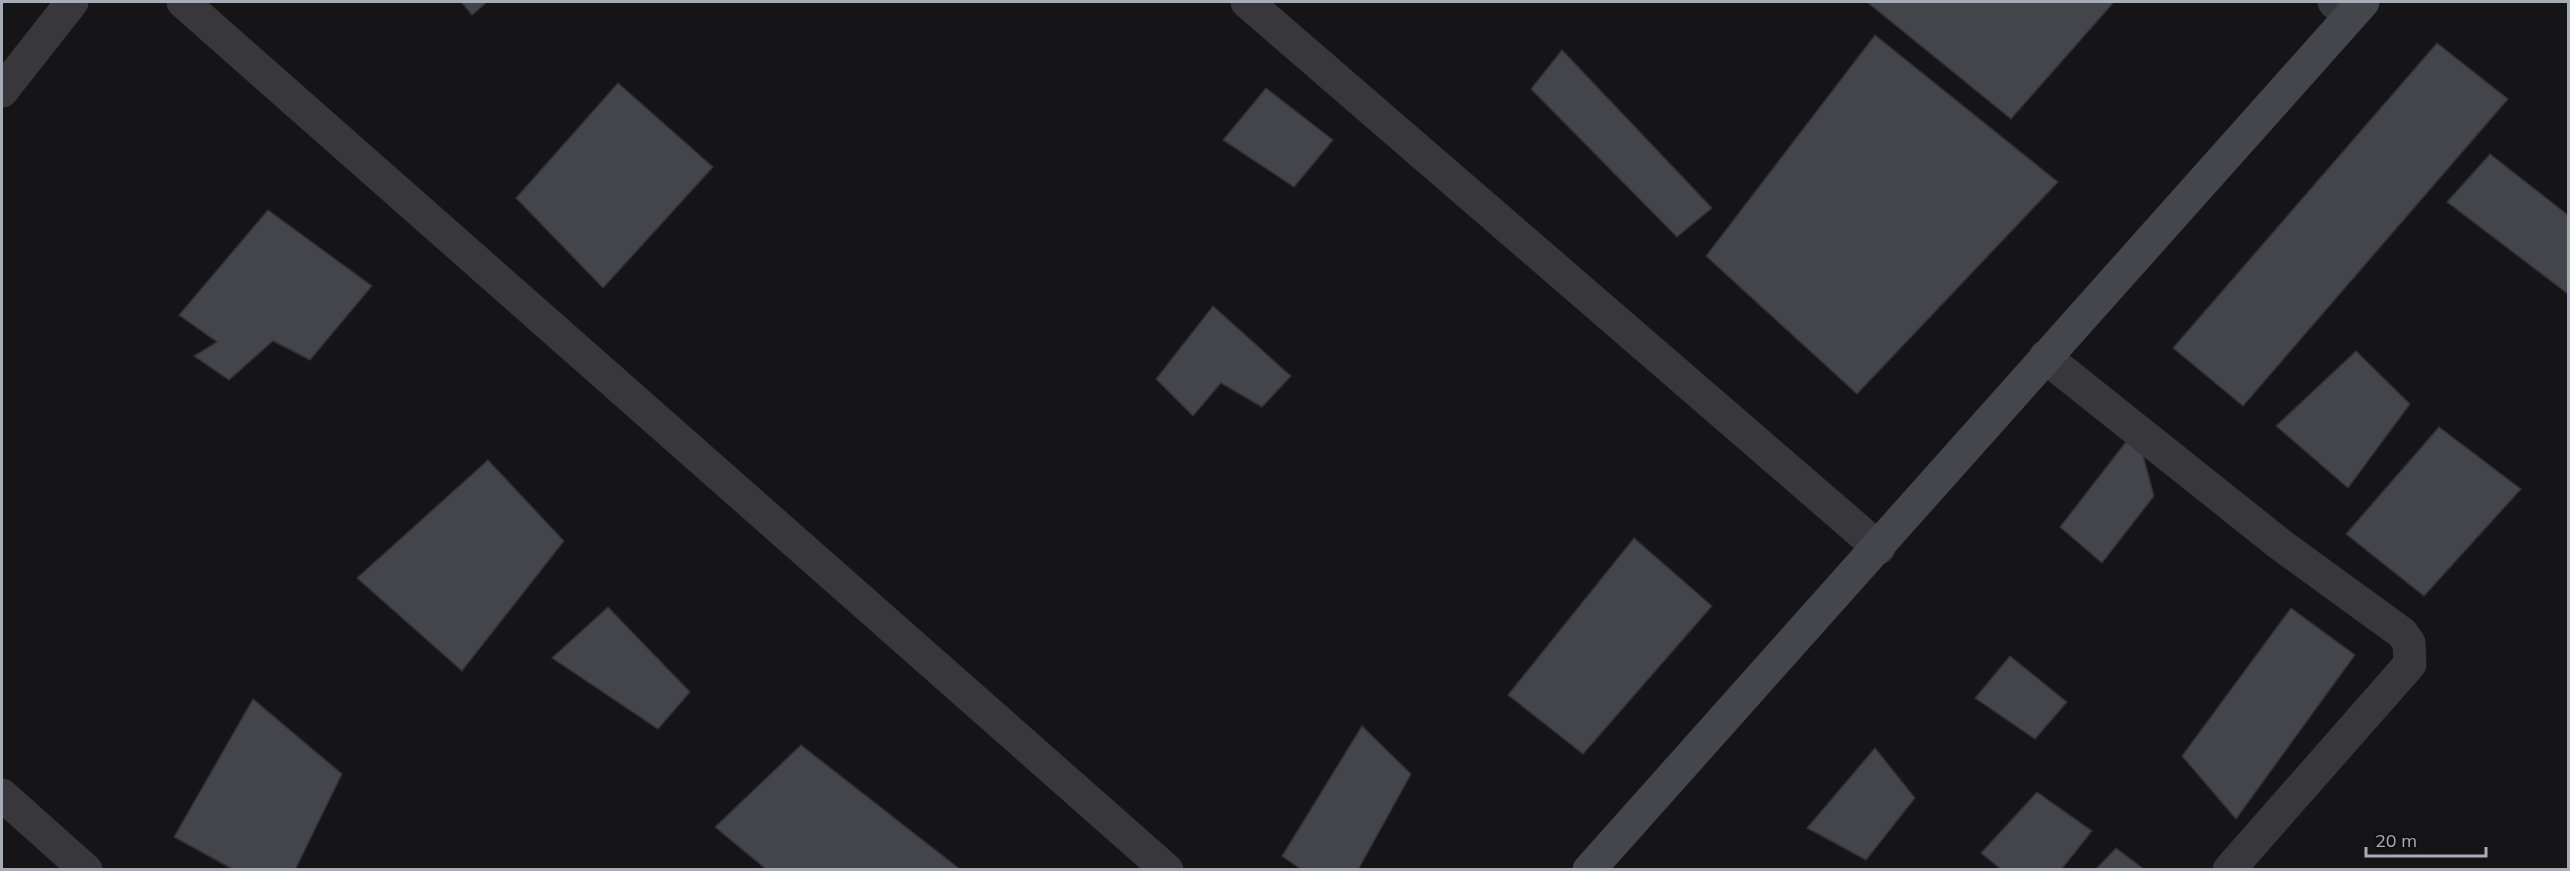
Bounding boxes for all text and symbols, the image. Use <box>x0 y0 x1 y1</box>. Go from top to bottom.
scale bar <box>2366 820 2486 858</box>
text: 20 m <box>2375 829 2417 852</box>

